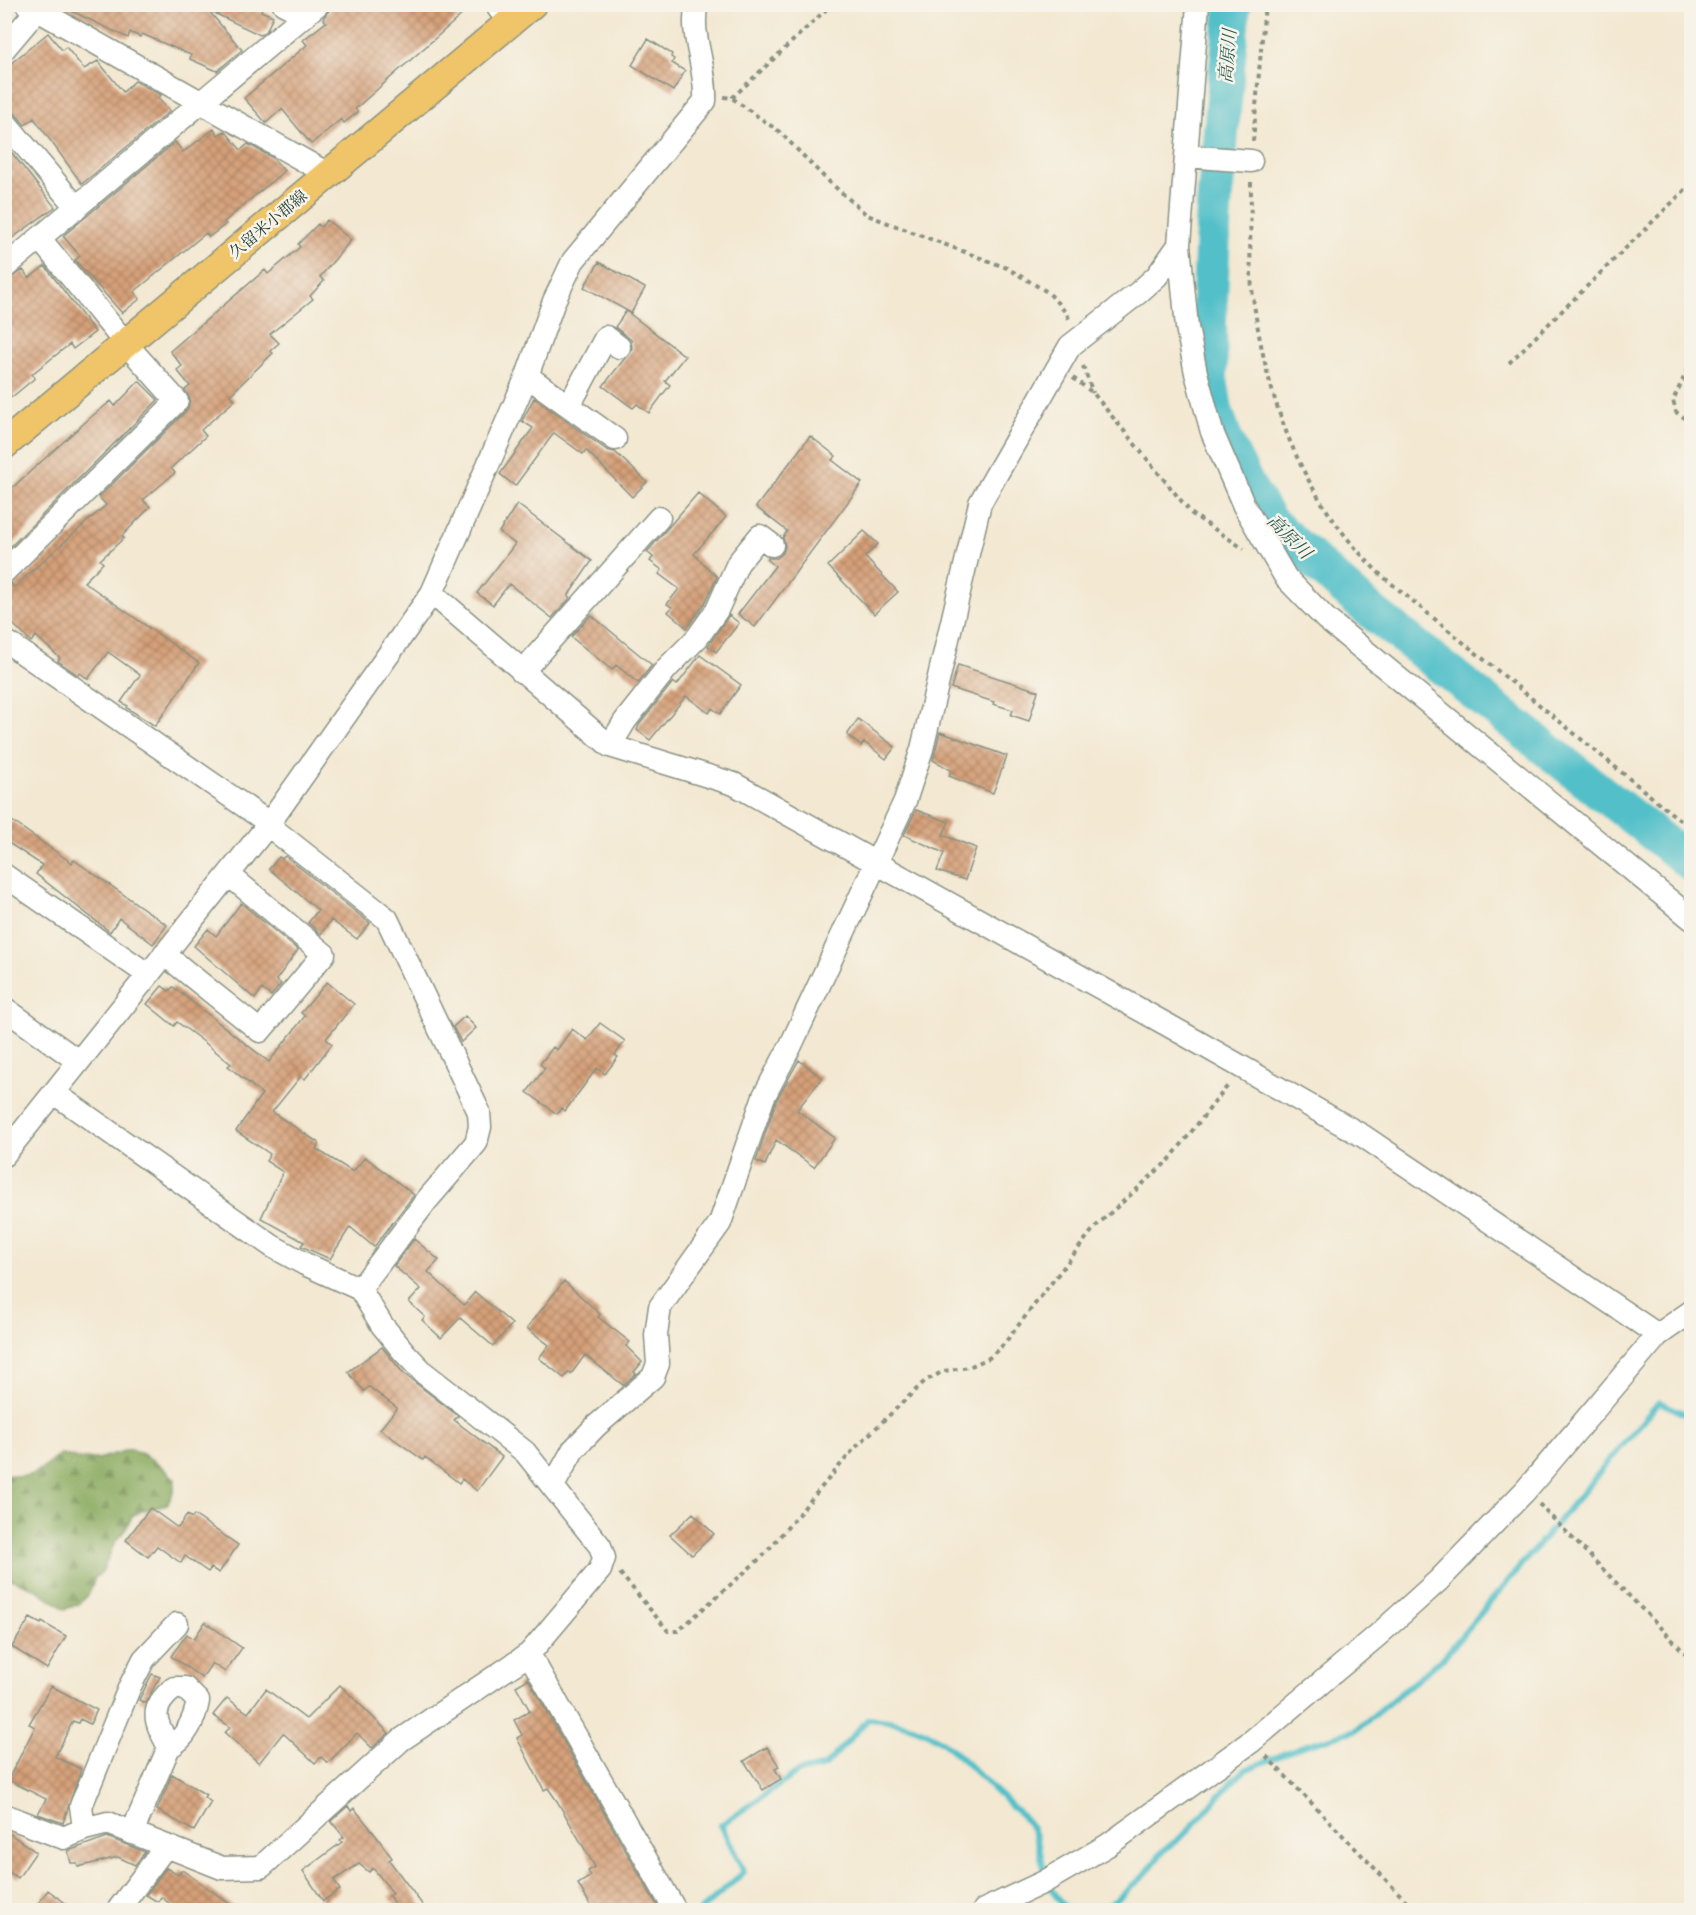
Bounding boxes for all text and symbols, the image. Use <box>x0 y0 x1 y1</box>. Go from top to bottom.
water label: 高原川 <box>1215 26 1241 84</box>
street label: 久留米小郡線 <box>225 186 311 262</box>
water label: 高原川 <box>1262 510 1317 565</box>

